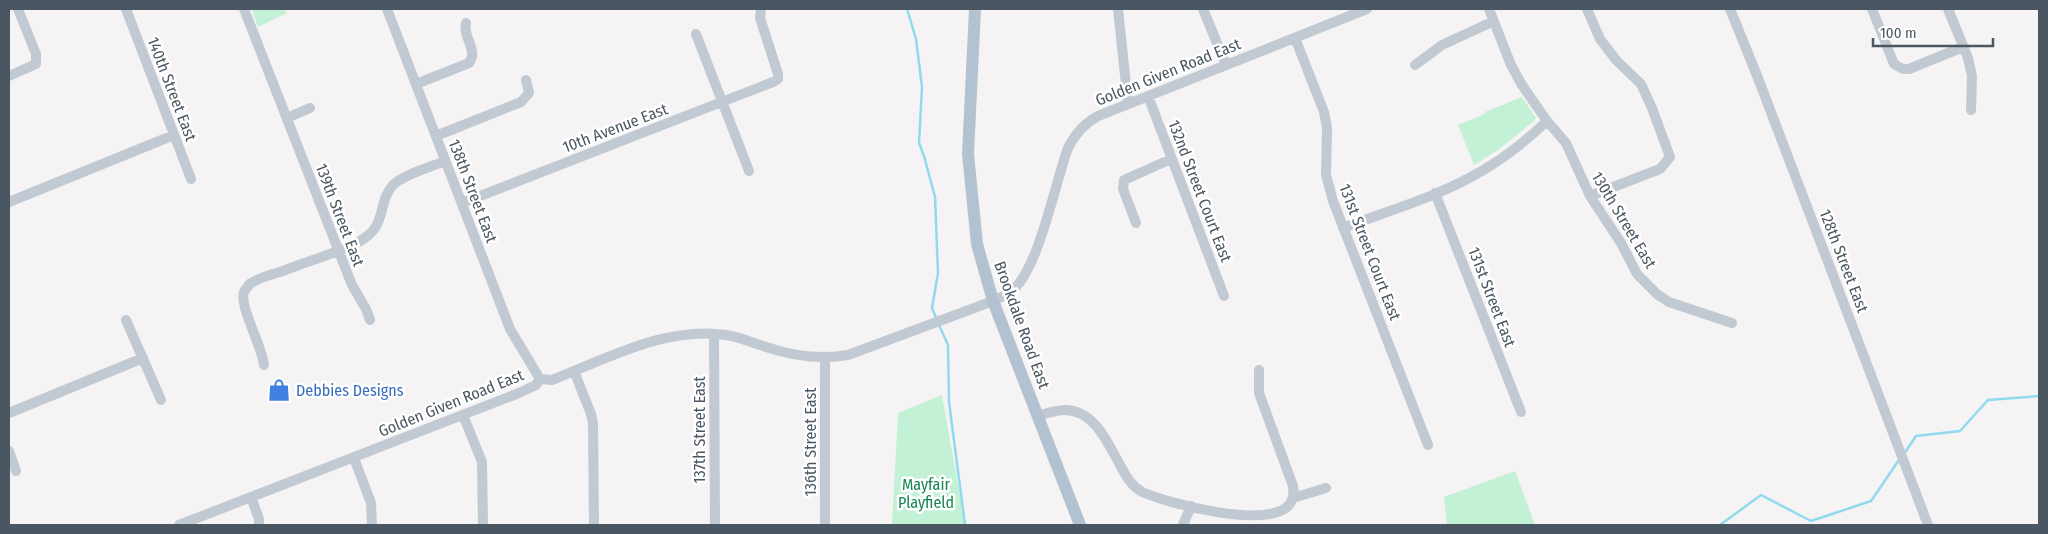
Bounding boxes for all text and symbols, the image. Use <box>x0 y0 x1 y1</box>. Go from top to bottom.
scale bar <box>1873 15 1993 47</box>
text: 100 m <box>1880 24 1917 42</box>
street label: 140th Street East <box>143 34 201 144</box>
street label: Golden Given Road East <box>1093 34 1244 110</box>
street label: 10th Avenue East <box>560 99 671 157</box>
street label: 132nd Street Court East <box>1164 117 1236 265</box>
street label: 138th Street East <box>445 137 502 246</box>
street label: 139th Street East <box>312 161 369 270</box>
street label: 130th Street East <box>1588 168 1661 272</box>
street label: 131st Street Court East <box>1335 181 1405 324</box>
street label: 128th Street East <box>1816 207 1873 316</box>
street label: 131st Street East <box>1464 244 1520 350</box>
street label: Brookdale Road East <box>990 259 1054 392</box>
street label: Golden Given Road East <box>376 365 527 441</box>
street label: 137th Street East <box>690 375 709 484</box>
shop icon: Debbies Designs <box>266 377 292 403</box>
place label: Debbies Designs <box>296 381 404 400</box>
street label: 136th Street East <box>801 387 820 497</box>
park label: Mayfair Playfield <box>898 475 954 512</box>

